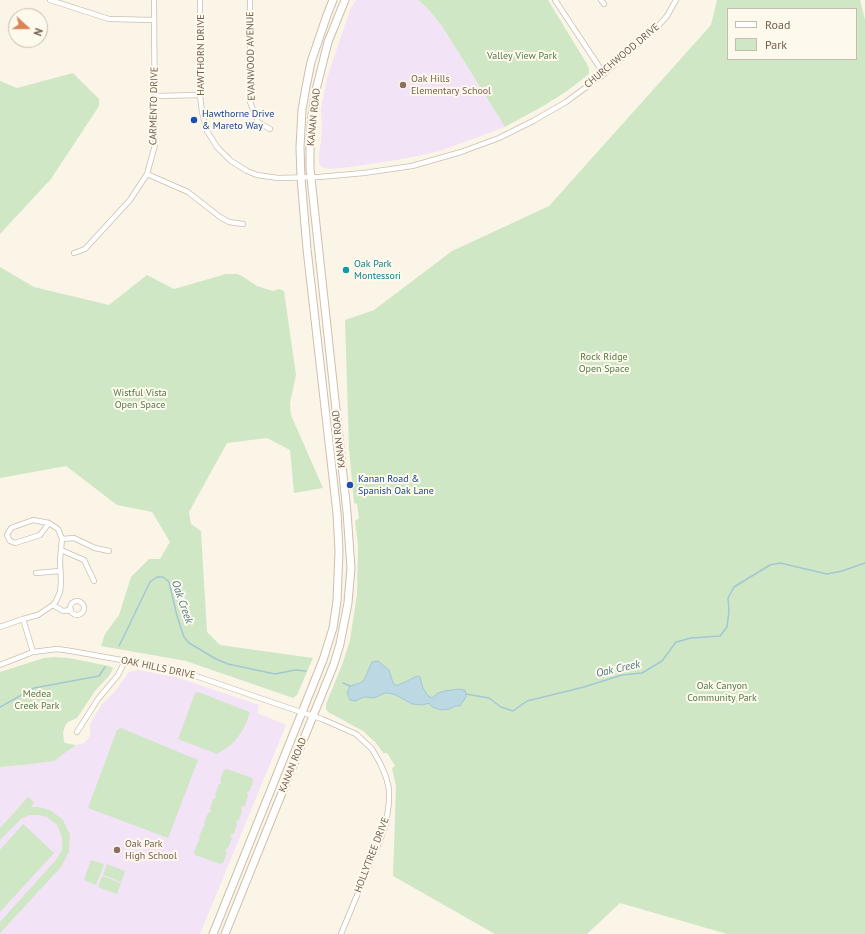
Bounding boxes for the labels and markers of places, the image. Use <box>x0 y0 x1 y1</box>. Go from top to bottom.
place label: Oak Hills Elementary School <box>411 73 491 96</box>
marker: Oak Hills Elementary School <box>398 80 408 90</box>
place label: Hawthorne Drive & Mareto Way <box>202 108 274 132</box>
marker: Hawthorne Drive & Mareto Way <box>189 115 199 125</box>
place label: Oak Park Montessori <box>354 258 401 282</box>
marker: Oak Park Montessori <box>341 265 351 275</box>
place label: Kanan Road & Spanish Oak Lane <box>358 473 434 496</box>
marker: Kanan Road & Spanish Oak Lane <box>345 480 355 490</box>
place label: Oak Park High School <box>125 838 177 862</box>
marker: Oak Park High School <box>112 845 122 855</box>

